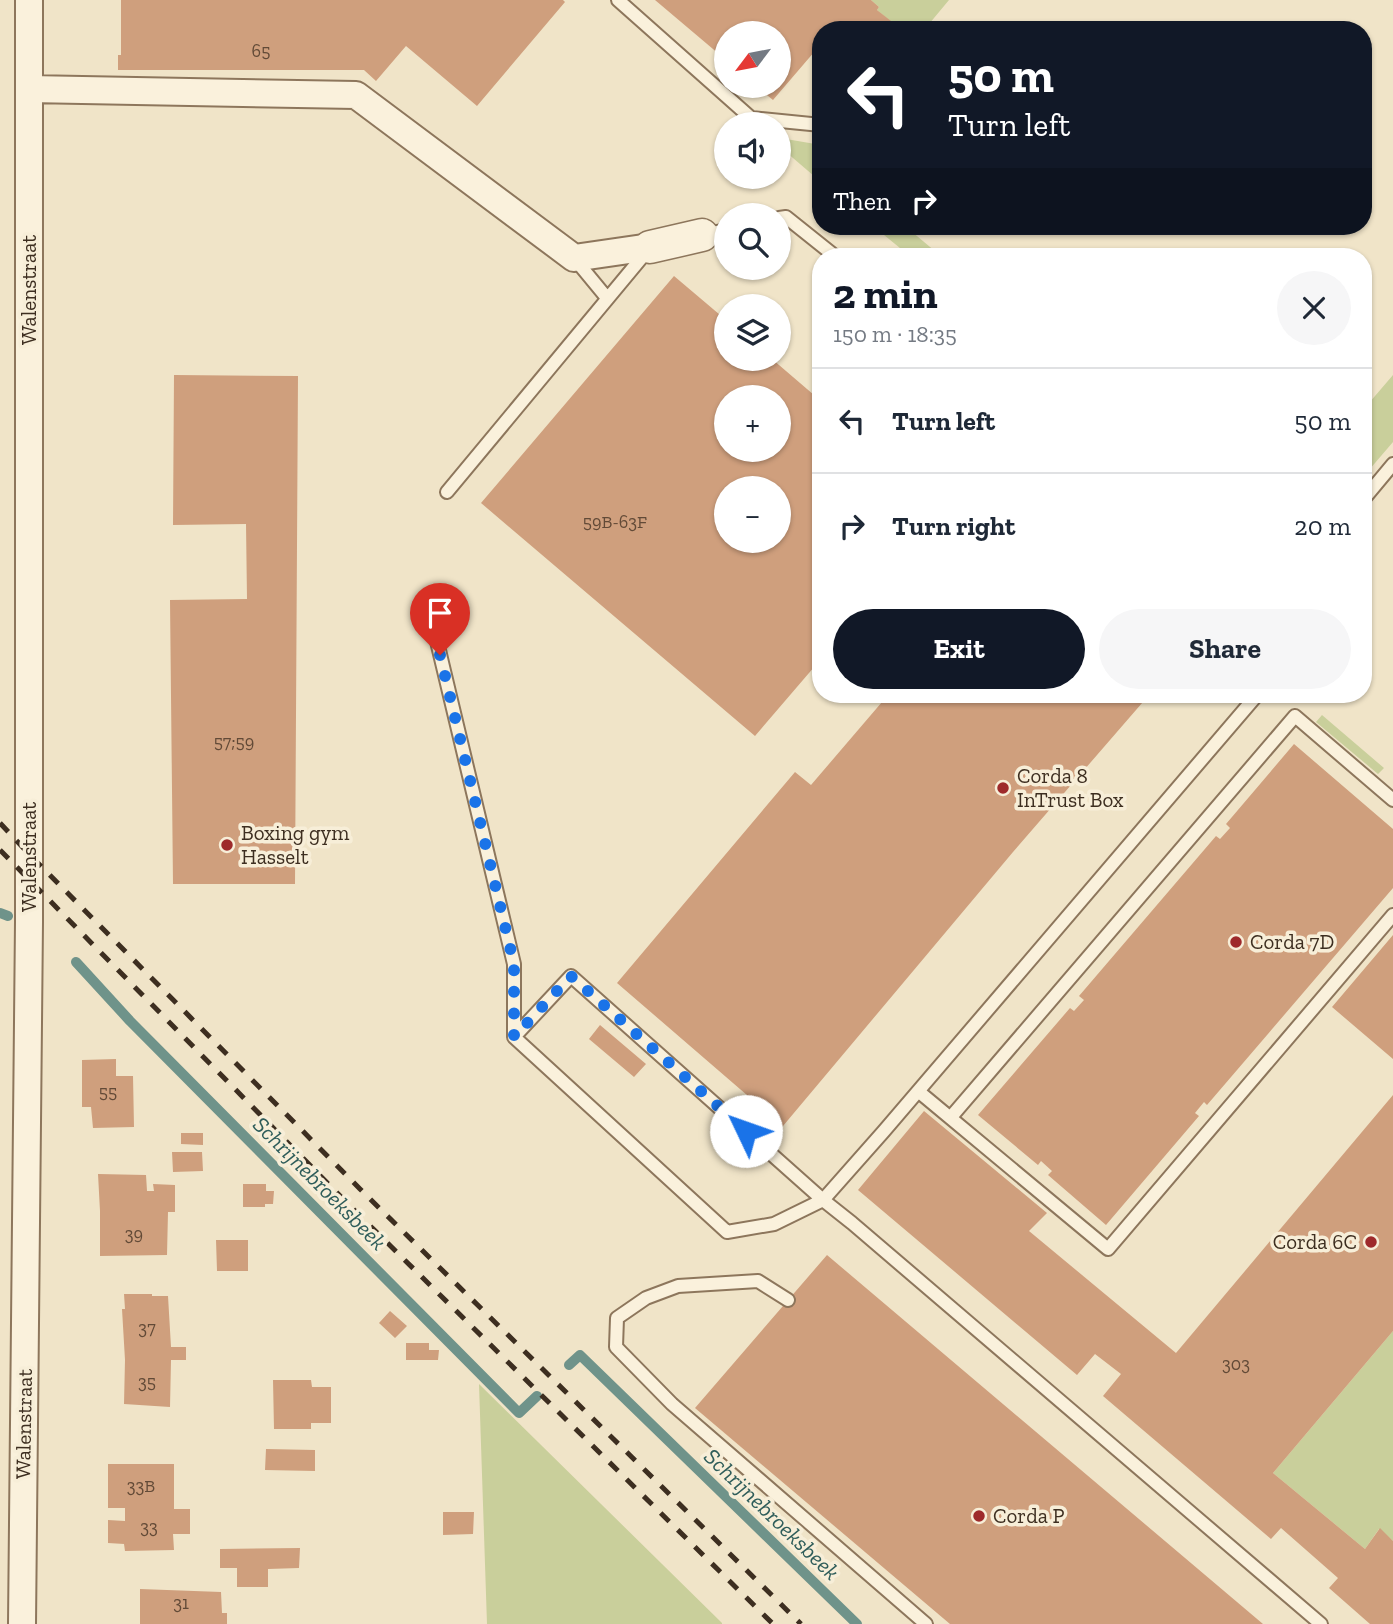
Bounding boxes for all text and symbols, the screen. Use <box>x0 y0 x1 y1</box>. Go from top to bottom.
north arrow <box>714 21 791 98</box>
map controls <box>714 21 791 553</box>
house number: 65 <box>252 40 270 62</box>
text: 50 m <box>948 46 1054 105</box>
icon: left <box>833 49 924 140</box>
text: Turn left <box>948 106 1070 144</box>
button: sound <box>714 112 791 189</box>
icon: right <box>905 182 943 220</box>
text: Then <box>833 185 891 217</box>
button: search <box>714 203 791 280</box>
street label: Walenstraat <box>16 235 41 345</box>
text: 2 min <box>833 268 938 319</box>
button: close <box>1277 271 1351 345</box>
button: layers <box>714 294 791 371</box>
text: 150 m · 18:35 <box>833 320 957 348</box>
button: + <box>714 385 791 462</box>
icon: left <box>833 402 871 440</box>
text: Turn left <box>892 405 995 437</box>
text: 50 m <box>1294 405 1351 437</box>
button: − <box>714 476 791 553</box>
icon: right <box>833 507 871 545</box>
text: Turn right <box>892 510 1015 542</box>
text: 20 m <box>1294 510 1351 542</box>
house number: 59B-63F <box>583 511 647 533</box>
pin <box>410 583 470 655</box>
icon: arrive <box>421 594 459 632</box>
button: Exit <box>833 609 1085 689</box>
button: Share <box>1099 609 1351 689</box>
house number: 57;59 <box>214 731 254 753</box>
place label: Corda 8 InTrust Box <box>1017 763 1124 812</box>
marker: Corda 8 InTrust Box <box>995 780 1011 796</box>
street label: Walenstraat <box>16 802 41 912</box>
place label: Boxing gym Hasselt <box>241 820 349 869</box>
marker: Boxing gym Hasselt <box>219 837 235 853</box>
place label: Corda 7D <box>1250 929 1334 954</box>
marker: Corda 7D <box>1228 934 1244 950</box>
house number: 55 <box>99 1081 117 1103</box>
position arrow <box>709 1094 783 1168</box>
water label: Schrijnebroeksbeek <box>247 1110 393 1256</box>
house number: 39 <box>125 1223 143 1245</box>
place label: Corda 6C <box>1273 1229 1357 1254</box>
marker: Corda 6C <box>1363 1234 1379 1250</box>
house number: 37 <box>138 1317 156 1339</box>
house number: 303 <box>1222 1353 1250 1375</box>
street label: Walenstraat <box>10 1368 37 1479</box>
house number: 35 <box>138 1371 156 1393</box>
water label: Schrijnebroeksbeek <box>698 1442 846 1586</box>
house number: 33B <box>127 1475 155 1497</box>
place label: Corda P <box>993 1503 1065 1528</box>
marker: Corda P <box>971 1508 987 1524</box>
house number: 33 <box>140 1516 158 1538</box>
house number: 31 <box>173 1592 189 1614</box>

